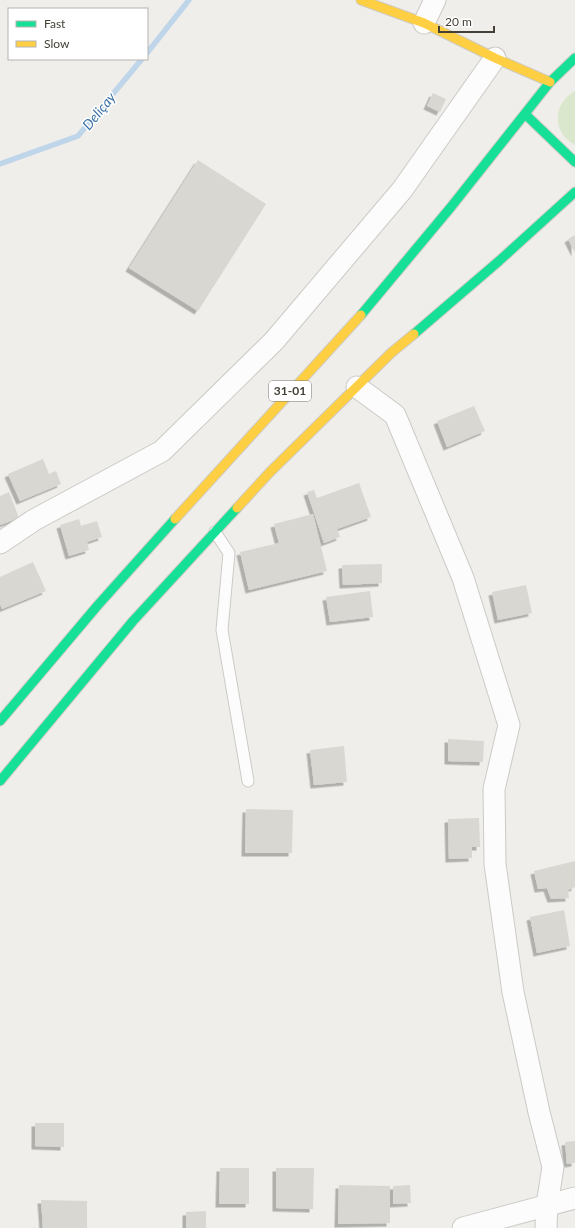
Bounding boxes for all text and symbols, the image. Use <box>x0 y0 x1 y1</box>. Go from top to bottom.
legend <box>8 8 148 60</box>
scale bar <box>439 8 494 34</box>
text: 20 m <box>445 14 472 29</box>
text: Fast <box>44 16 66 31</box>
text: Slow <box>44 36 70 51</box>
water label: Deliçay <box>78 88 119 133</box>
road number: 31-01 <box>269 381 311 401</box>

